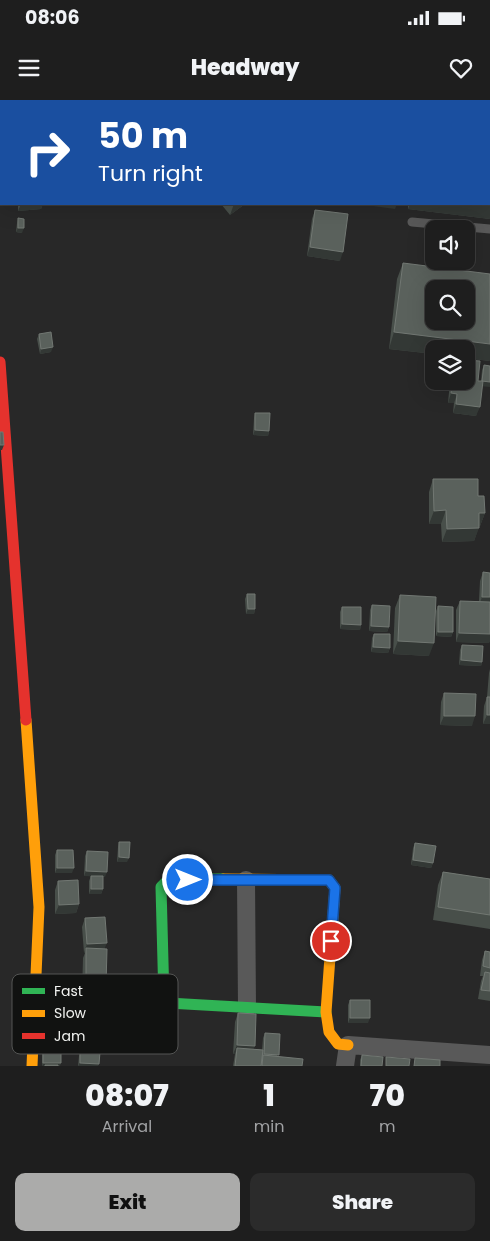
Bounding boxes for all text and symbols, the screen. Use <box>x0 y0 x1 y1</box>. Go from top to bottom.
text: 08:06 <box>25 4 80 31</box>
text: Headway <box>191 52 299 83</box>
icon: menu <box>15 54 43 82</box>
icon: heart <box>447 54 475 82</box>
text: 50 m <box>98 111 188 160</box>
icon: right <box>15 120 80 185</box>
text: Turn right <box>98 158 203 189</box>
map controls <box>425 220 475 390</box>
button: sound <box>425 220 475 270</box>
button: search <box>425 280 475 330</box>
button: layers <box>425 340 475 390</box>
position arrow <box>161 853 213 905</box>
pin <box>310 920 352 962</box>
icon: arrive <box>317 927 345 955</box>
legend <box>12 974 178 1054</box>
text: Fast <box>54 981 83 1001</box>
text: Slow <box>54 1003 87 1023</box>
text: Jam <box>54 1026 85 1046</box>
text: 08:07 <box>85 1074 169 1117</box>
text: 1 <box>263 1074 275 1117</box>
text: 70 <box>370 1074 405 1117</box>
text: Arrival <box>102 1115 152 1138</box>
text: min <box>254 1115 284 1138</box>
text: m <box>379 1115 395 1138</box>
button: Exit <box>15 1173 240 1231</box>
button: Share <box>250 1173 475 1231</box>

